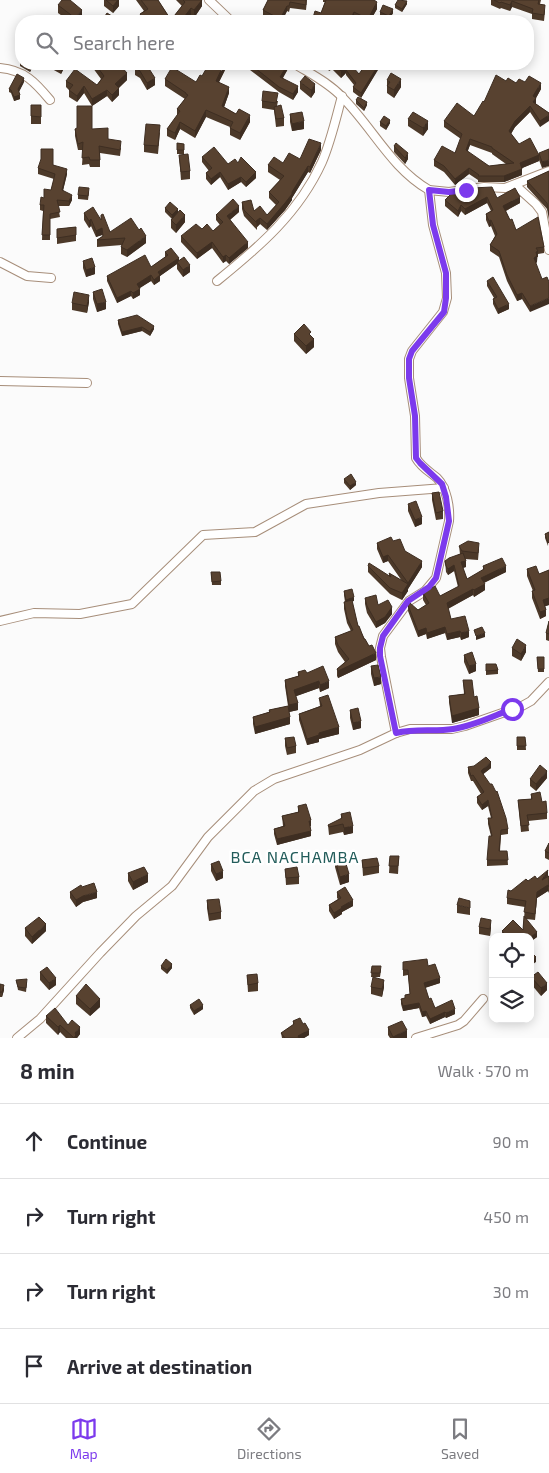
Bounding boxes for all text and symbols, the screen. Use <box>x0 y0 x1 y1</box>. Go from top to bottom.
search box <box>15 15 534 70</box>
icon: search <box>33 29 61 57</box>
text: Search here <box>73 31 175 54</box>
route end <box>455 179 478 202</box>
route start <box>501 698 524 721</box>
district label: BCA NACHAMBA <box>230 847 360 866</box>
map controls <box>489 933 534 1023</box>
button: locate <box>489 933 534 978</box>
button: layers <box>489 978 534 1023</box>
text: 8 min <box>20 1058 75 1083</box>
text: Walk · 570 m <box>438 1061 529 1080</box>
icon: ahead <box>20 1127 48 1155</box>
text: Continue <box>67 1130 147 1153</box>
text: 90 m <box>493 1132 529 1151</box>
icon: right <box>20 1202 48 1230</box>
text: Turn right <box>67 1205 155 1228</box>
text: 450 m <box>483 1207 529 1226</box>
icon: right <box>20 1277 48 1305</box>
text: Turn right <box>67 1280 155 1303</box>
text: 30 m <box>493 1282 529 1301</box>
icon: arrive <box>20 1352 48 1380</box>
text: Arrive at destination <box>67 1355 252 1378</box>
tab: Map <box>70 1415 98 1462</box>
tab: Directions <box>237 1415 302 1462</box>
tab: Saved <box>441 1415 479 1462</box>

